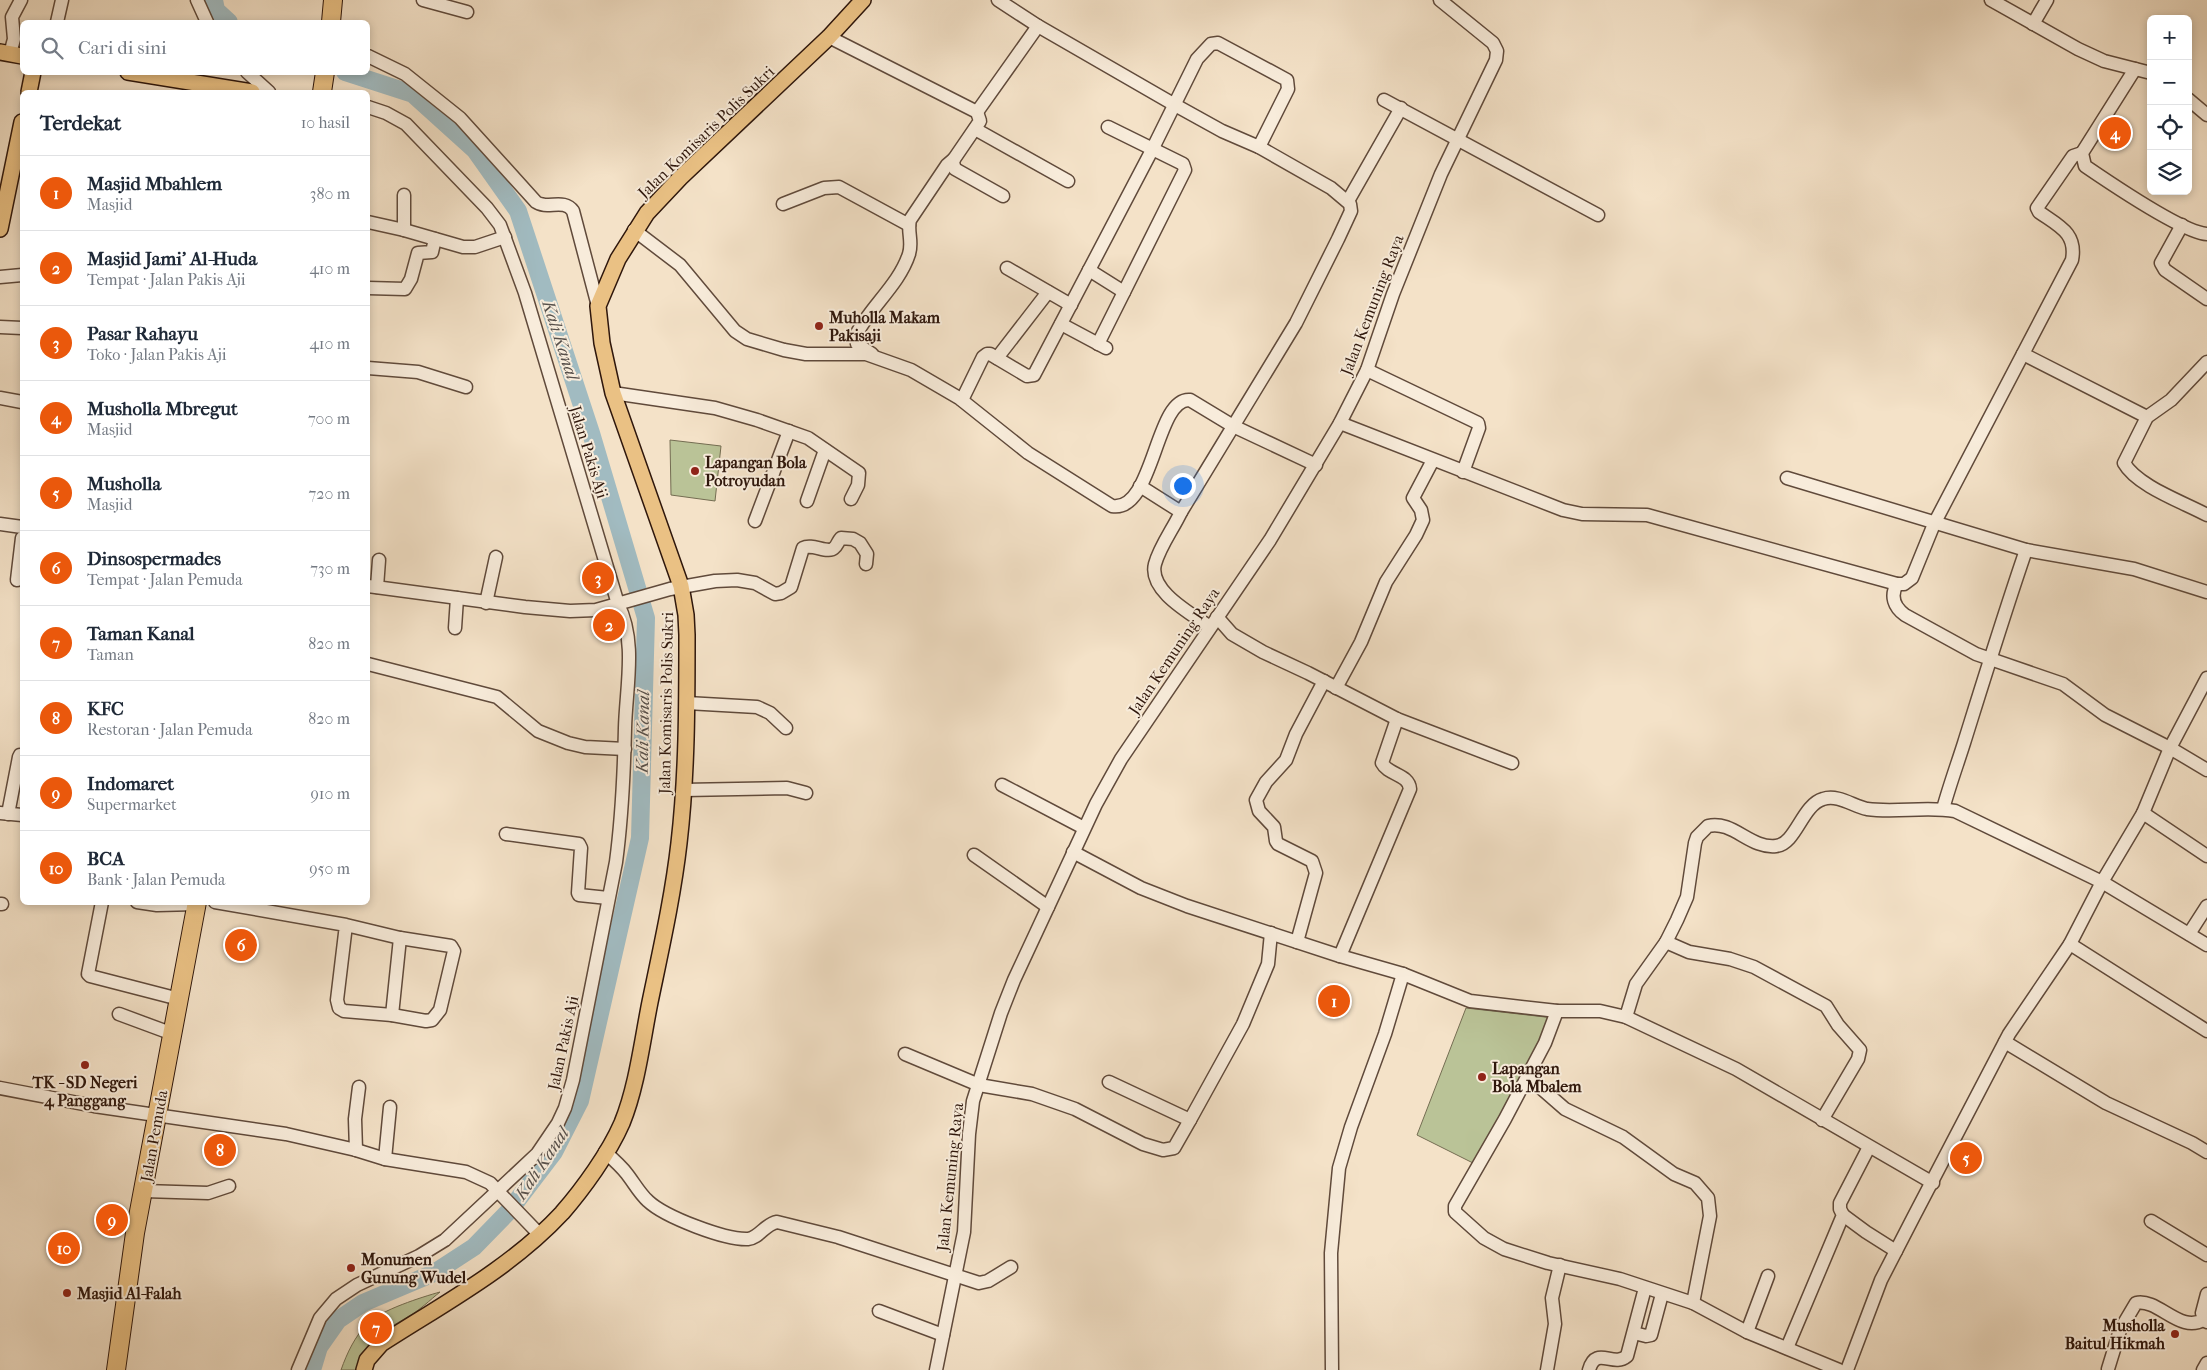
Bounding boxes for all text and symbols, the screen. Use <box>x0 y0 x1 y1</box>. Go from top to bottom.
map controls <box>2147 15 2192 195</box>
button: + <box>2147 15 2192 60</box>
search box <box>20 20 370 75</box>
icon: search <box>38 34 66 62</box>
text: Cari di sini <box>78 37 167 59</box>
button: − <box>2147 60 2192 105</box>
street label: Jalan Komisaris Polis Sukri <box>632 62 778 203</box>
button: locate <box>2147 105 2192 150</box>
text: Terdekat <box>40 111 121 135</box>
text: 10 hasil <box>301 113 350 132</box>
pin: 4 <box>2099 114 2131 152</box>
button: layers <box>2147 150 2192 195</box>
text: Masjid Mbahlem <box>87 173 222 195</box>
text: 1 <box>53 184 59 203</box>
text: 380 m <box>310 184 350 203</box>
text: Masjid <box>87 195 132 214</box>
street label: Jalan Kemuning Raya <box>1336 231 1408 380</box>
text: Masjid Jami' Al-Huda <box>87 248 257 270</box>
text: 2 <box>52 259 60 278</box>
text: 410 m <box>309 259 350 278</box>
text: Tempat · Jalan Pakis Aji <box>87 270 246 289</box>
water label: Kali Kanal <box>537 296 584 385</box>
place label: Muholla Makam Pakisaji <box>828 308 941 345</box>
marker: Muholla Makam Pakisaji <box>813 320 825 332</box>
text: Pasar Rahayu <box>87 323 198 345</box>
text: 3 <box>53 334 59 353</box>
text: 410 m <box>309 334 350 353</box>
text: Toko · Jalan Pakis Aji <box>87 345 227 364</box>
text: Musholla Mbregut <box>87 398 238 420</box>
street label: Jalan Pakis Aji <box>565 401 612 501</box>
text: 4 <box>51 409 61 428</box>
text: 700 m <box>308 409 350 428</box>
text: Masjid <box>87 420 132 439</box>
place label: Lapangan Bola Potroyudan <box>705 453 807 491</box>
marker: Lapangan Bola Potroyudan <box>689 465 701 477</box>
text: Musholla <box>87 473 161 495</box>
your location <box>1170 473 1196 499</box>
text: 5 <box>53 484 59 503</box>
text: 720 m <box>309 484 350 503</box>
text: Masjid <box>87 495 132 514</box>
text: Dinsospermades <box>87 548 221 570</box>
text: 6 <box>52 559 60 578</box>
text: 730 m <box>310 559 350 578</box>
pin: 3 <box>582 559 614 597</box>
text: Tempat · Jalan Pemuda <box>87 570 243 589</box>
street label: Jalan Kemuning Raya <box>1123 583 1224 720</box>
pin: 2 <box>593 606 625 644</box>
street label: Jalan Komisaris Polis Sukri <box>655 612 677 796</box>
text: Taman Kanal <box>87 623 195 645</box>
text: 7 <box>52 634 60 653</box>
text: 820 m <box>308 634 350 653</box>
text: Taman <box>87 645 134 664</box>
water label: Kali Kanal <box>632 688 654 775</box>
text: KFC <box>87 698 124 720</box>
text: 8 <box>52 709 60 728</box>
text: 820 m <box>308 709 350 728</box>
text: Restoran · Jalan Pemuda <box>87 720 253 739</box>
text: Indomaret <box>87 773 174 795</box>
text: 9 <box>52 784 60 803</box>
text: 910 m <box>310 784 350 803</box>
text: Supermarket <box>87 795 177 814</box>
text: BCA <box>87 848 124 870</box>
text: 10 <box>49 859 63 878</box>
text: 950 m <box>309 859 350 878</box>
text: Bank · Jalan Pemuda <box>87 870 226 889</box>
pin: 6 <box>225 926 257 964</box>
pin: 1 <box>1318 982 1350 1020</box>
street label: Jalan Pakis Aji <box>543 994 582 1094</box>
marker: TK - SD Negeri 4 Panggang <box>79 1059 91 1071</box>
place label: Lapangan Bola Mbalem <box>1492 1059 1582 1096</box>
marker: Lapangan Bola Mbalem <box>1476 1071 1488 1083</box>
place label: TK - SD Negeri 4 Panggang <box>31 1073 138 1111</box>
street label: Jalan Pemuda <box>136 1088 172 1185</box>
street label: Jalan Kemuning Raya <box>933 1101 967 1254</box>
water label: Kali Kanal <box>509 1122 575 1206</box>
pin: 8 <box>204 1131 236 1169</box>
pin: 5 <box>1950 1139 1982 1177</box>
pin: 9 <box>96 1201 128 1239</box>
pin: 10 <box>48 1229 80 1267</box>
place label: Monumen Gunung Wudel <box>360 1250 467 1288</box>
marker: Monumen Gunung Wudel <box>345 1262 357 1274</box>
place label: Masjid Al-Falah <box>76 1284 182 1303</box>
marker: Masjid Al-Falah <box>61 1287 73 1299</box>
pin: 7 <box>360 1309 392 1347</box>
place label: Musholla Baitul Hikmah <box>2065 1316 2166 1353</box>
marker: Musholla Baitul Hikmah <box>2169 1328 2181 1340</box>

